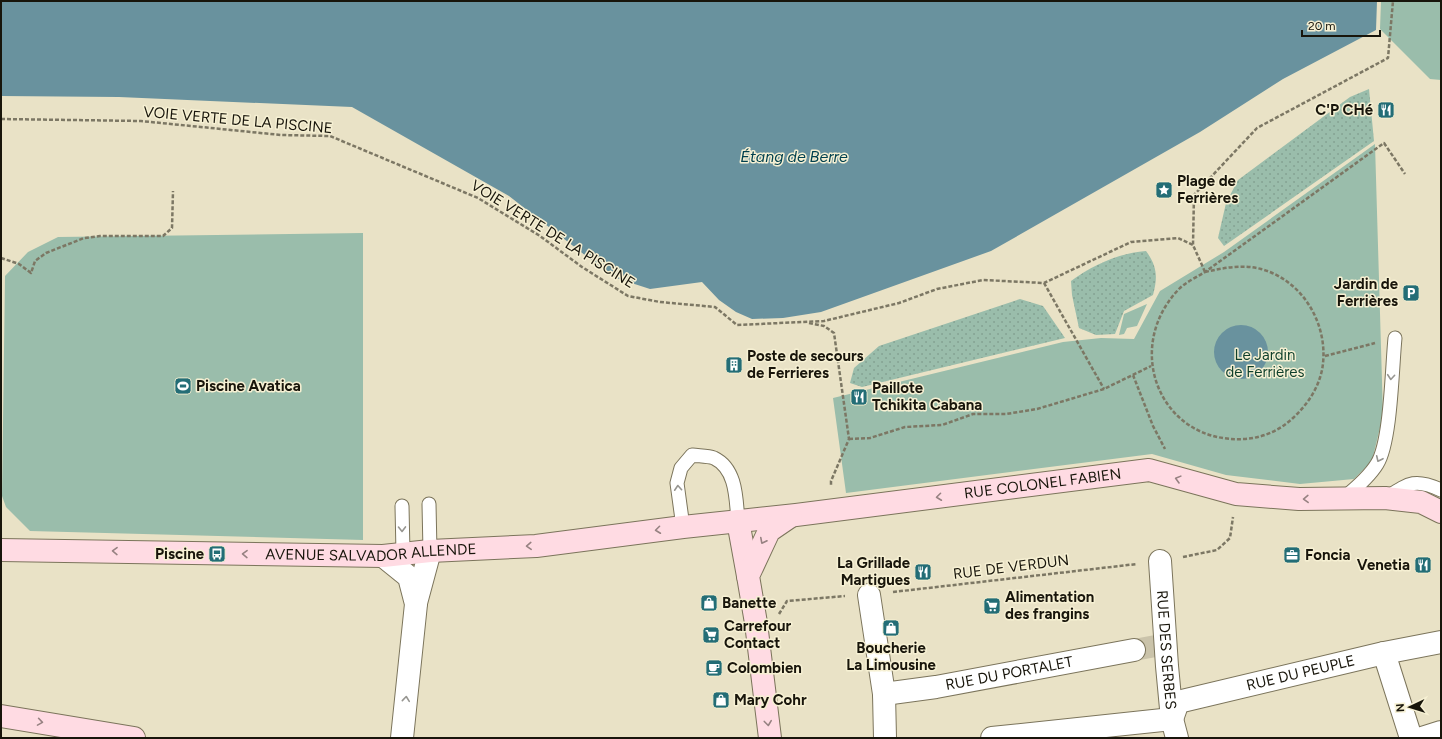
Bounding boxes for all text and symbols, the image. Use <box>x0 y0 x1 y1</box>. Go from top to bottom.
scale bar <box>1302 12 1380 38</box>
text: 20 m <box>1308 19 1336 33</box>
restaurant icon: C'P CHé <box>1376 100 1396 120</box>
place label: C'P CHé <box>1315 101 1374 119</box>
street label: VOIE VERTE DE LA PISCINE <box>143 103 333 137</box>
water label: Étang de Berre <box>740 147 848 166</box>
place label: Plage de Ferrières <box>1177 172 1238 207</box>
street label: VOIE VERTE DE LA PISCINE <box>468 176 638 292</box>
place icon: Plage de Ferrières <box>1154 180 1174 200</box>
place label: Jardin de Ferrières <box>1334 275 1399 310</box>
parking icon: Jardin de Ferrières <box>1401 283 1421 303</box>
park label: Le Jardin de Ferrières <box>1225 346 1305 381</box>
place label: Poste de secours de Ferrieres <box>747 347 864 382</box>
building icon: Poste de secours de Ferrieres <box>724 355 744 375</box>
one-way arrow <box>1387 374 1396 380</box>
sports icon: Piscine Avatica <box>173 376 193 396</box>
place label: Piscine Avatica <box>196 377 301 395</box>
place label: Paillote Tchikita Cabana <box>872 379 982 414</box>
restaurant icon: Paillote Tchikita Cabana <box>849 387 869 407</box>
one-way arrow <box>1376 455 1384 462</box>
street label: RUE COLONEL FABIEN <box>963 465 1122 502</box>
one-way arrow <box>1175 475 1182 483</box>
one-way arrow <box>674 485 683 491</box>
one-way arrow <box>936 492 942 501</box>
one-way arrow <box>1303 494 1309 503</box>
one-way arrow <box>655 525 661 534</box>
one-way arrow <box>398 526 406 532</box>
one-way arrow <box>761 537 768 544</box>
street label: AVENUE SALVADOR ALLENDE <box>265 540 477 565</box>
one-way arrow <box>526 542 532 550</box>
bus stop icon: Piscine <box>207 544 227 564</box>
place label: Piscine <box>155 545 205 563</box>
office icon: Foncia <box>1282 545 1302 565</box>
place label: Foncia <box>1305 546 1351 564</box>
one-way arrow <box>112 547 118 555</box>
one-way arrow <box>242 550 248 558</box>
street label: RUE DE VERDUN <box>952 551 1070 583</box>
place label: La Grillade Martigues <box>837 554 911 589</box>
restaurant icon: Venetia <box>1413 555 1433 575</box>
place label: Venetia <box>1357 556 1410 574</box>
restaurant icon: La Grillade Martigues <box>913 562 933 582</box>
place label: Alimentation des frangins <box>1005 588 1094 623</box>
street label: RUE DES SERBES <box>1153 590 1180 710</box>
shop icon: Banette <box>699 593 719 613</box>
place label: Banette <box>722 594 777 612</box>
supermarket icon: Alimentation des frangins <box>982 596 1002 616</box>
place label: Carrefour Contact <box>724 617 792 652</box>
shop icon: Boucherie La Limousine <box>881 618 901 638</box>
supermarket icon: Carrefour Contact <box>701 625 721 645</box>
place label: Boucherie La Limousine <box>846 639 937 674</box>
street label: RUE DU PEUPLE <box>1245 651 1357 694</box>
street label: RUE DU PORTALET <box>944 652 1075 694</box>
cafe icon: Colombien <box>704 658 724 678</box>
place label: Colombien <box>727 659 802 677</box>
north arrow <box>1390 687 1430 727</box>
shop icon: Mary Cohr <box>711 690 731 710</box>
place label: Mary Cohr <box>734 691 807 709</box>
one-way arrow <box>401 696 410 702</box>
text: N <box>1394 703 1407 712</box>
one-way arrow <box>36 717 43 726</box>
one-way arrow <box>763 719 772 726</box>

